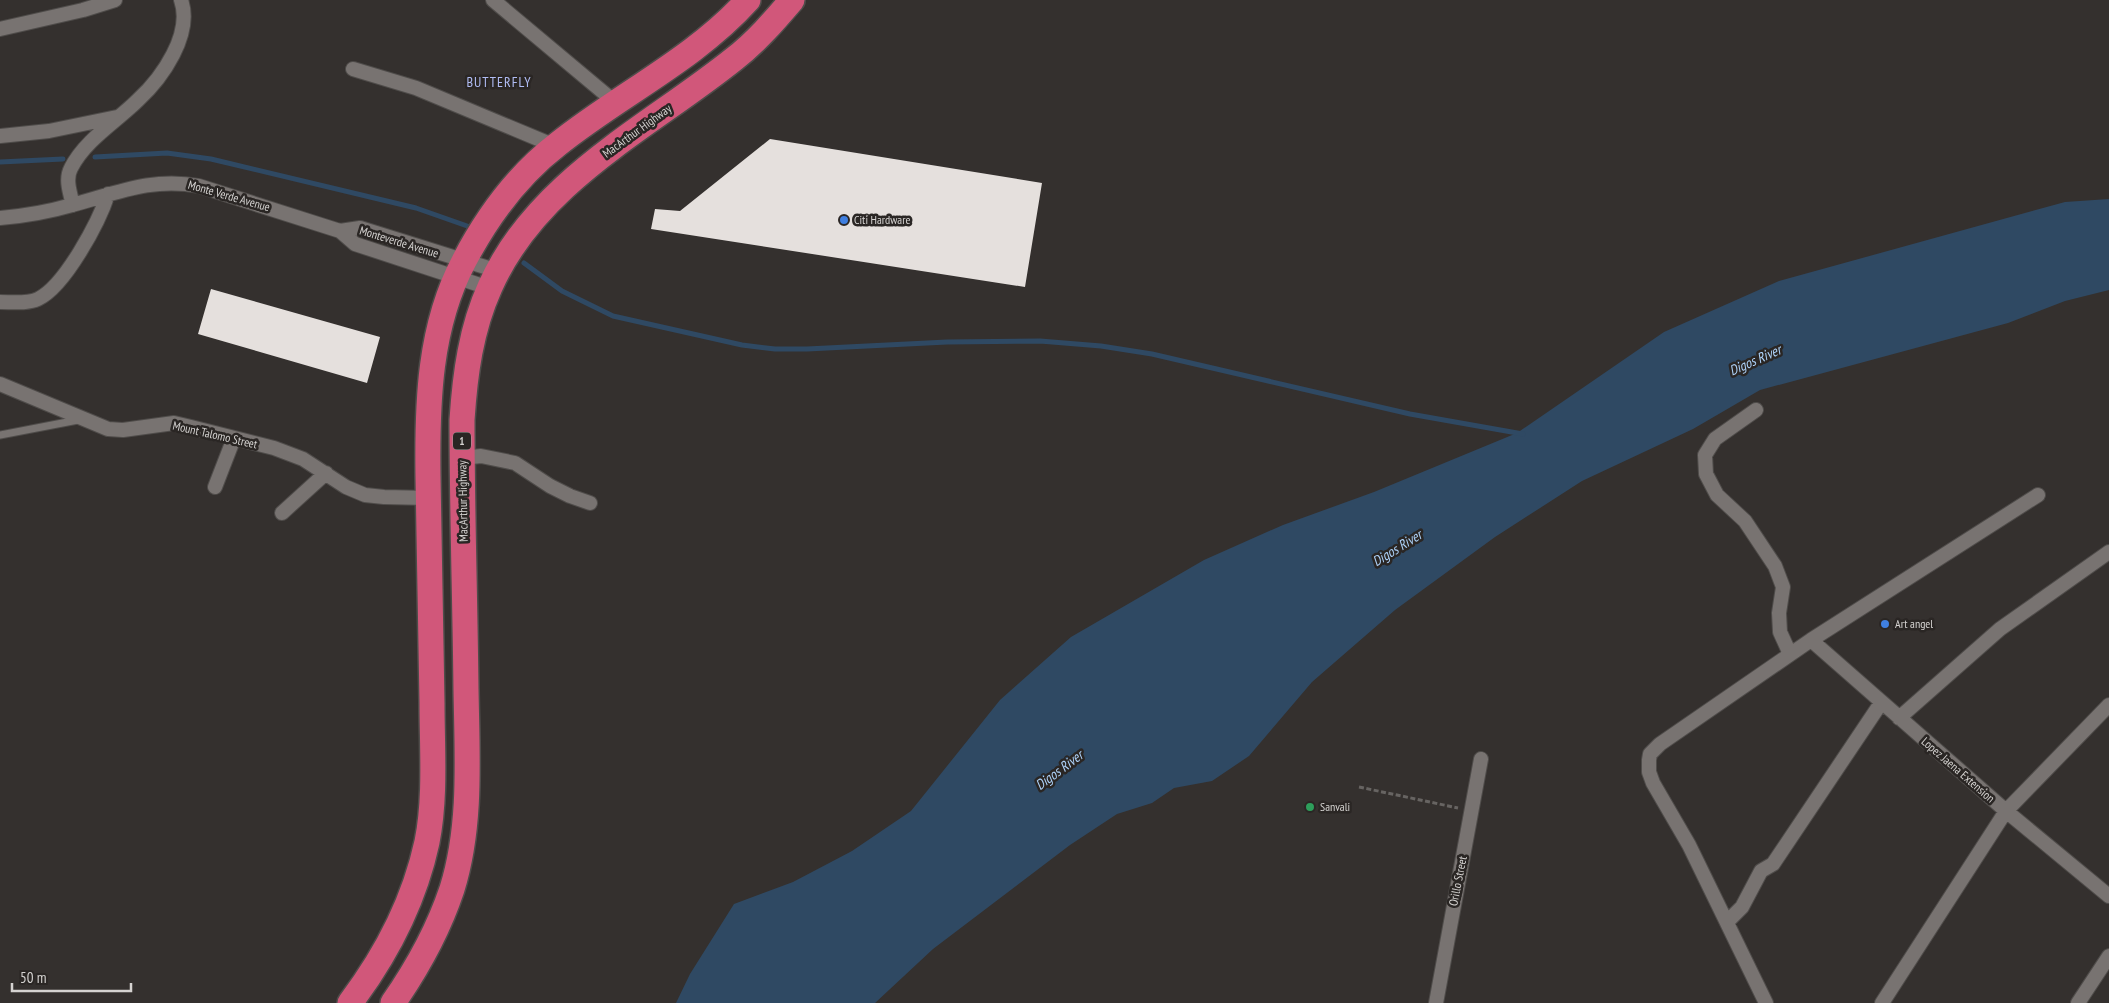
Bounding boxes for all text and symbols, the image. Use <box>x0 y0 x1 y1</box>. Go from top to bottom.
district label: BUTTERFLY <box>466 73 532 91</box>
street label: MacArthur Highway <box>599 100 674 161</box>
street label: Monte Verde Avenue <box>186 177 272 214</box>
place label: Citi Hardware <box>854 212 910 227</box>
marker: Citi Hardware <box>838 214 850 226</box>
street label: Monteverde Avenue <box>358 222 440 261</box>
water label: Digos River <box>1726 340 1786 379</box>
street label: Mount Talomo Street <box>171 417 260 452</box>
road number: 1 <box>453 432 471 450</box>
street label: MacArthur Highway <box>454 460 471 542</box>
water label: Digos River <box>1369 525 1427 570</box>
place label: Art angel <box>1895 616 1933 631</box>
marker: Art angel <box>1879 618 1891 630</box>
street label: Lopez Jaena Extension <box>1919 734 1998 806</box>
water label: Digos River <box>1032 745 1088 794</box>
place label: Sanvali <box>1320 799 1350 814</box>
marker: Sanvali <box>1304 801 1316 813</box>
street label: Orillo Street <box>1445 854 1470 907</box>
scale bar <box>12 960 131 992</box>
text: 50 m <box>20 968 46 987</box>

